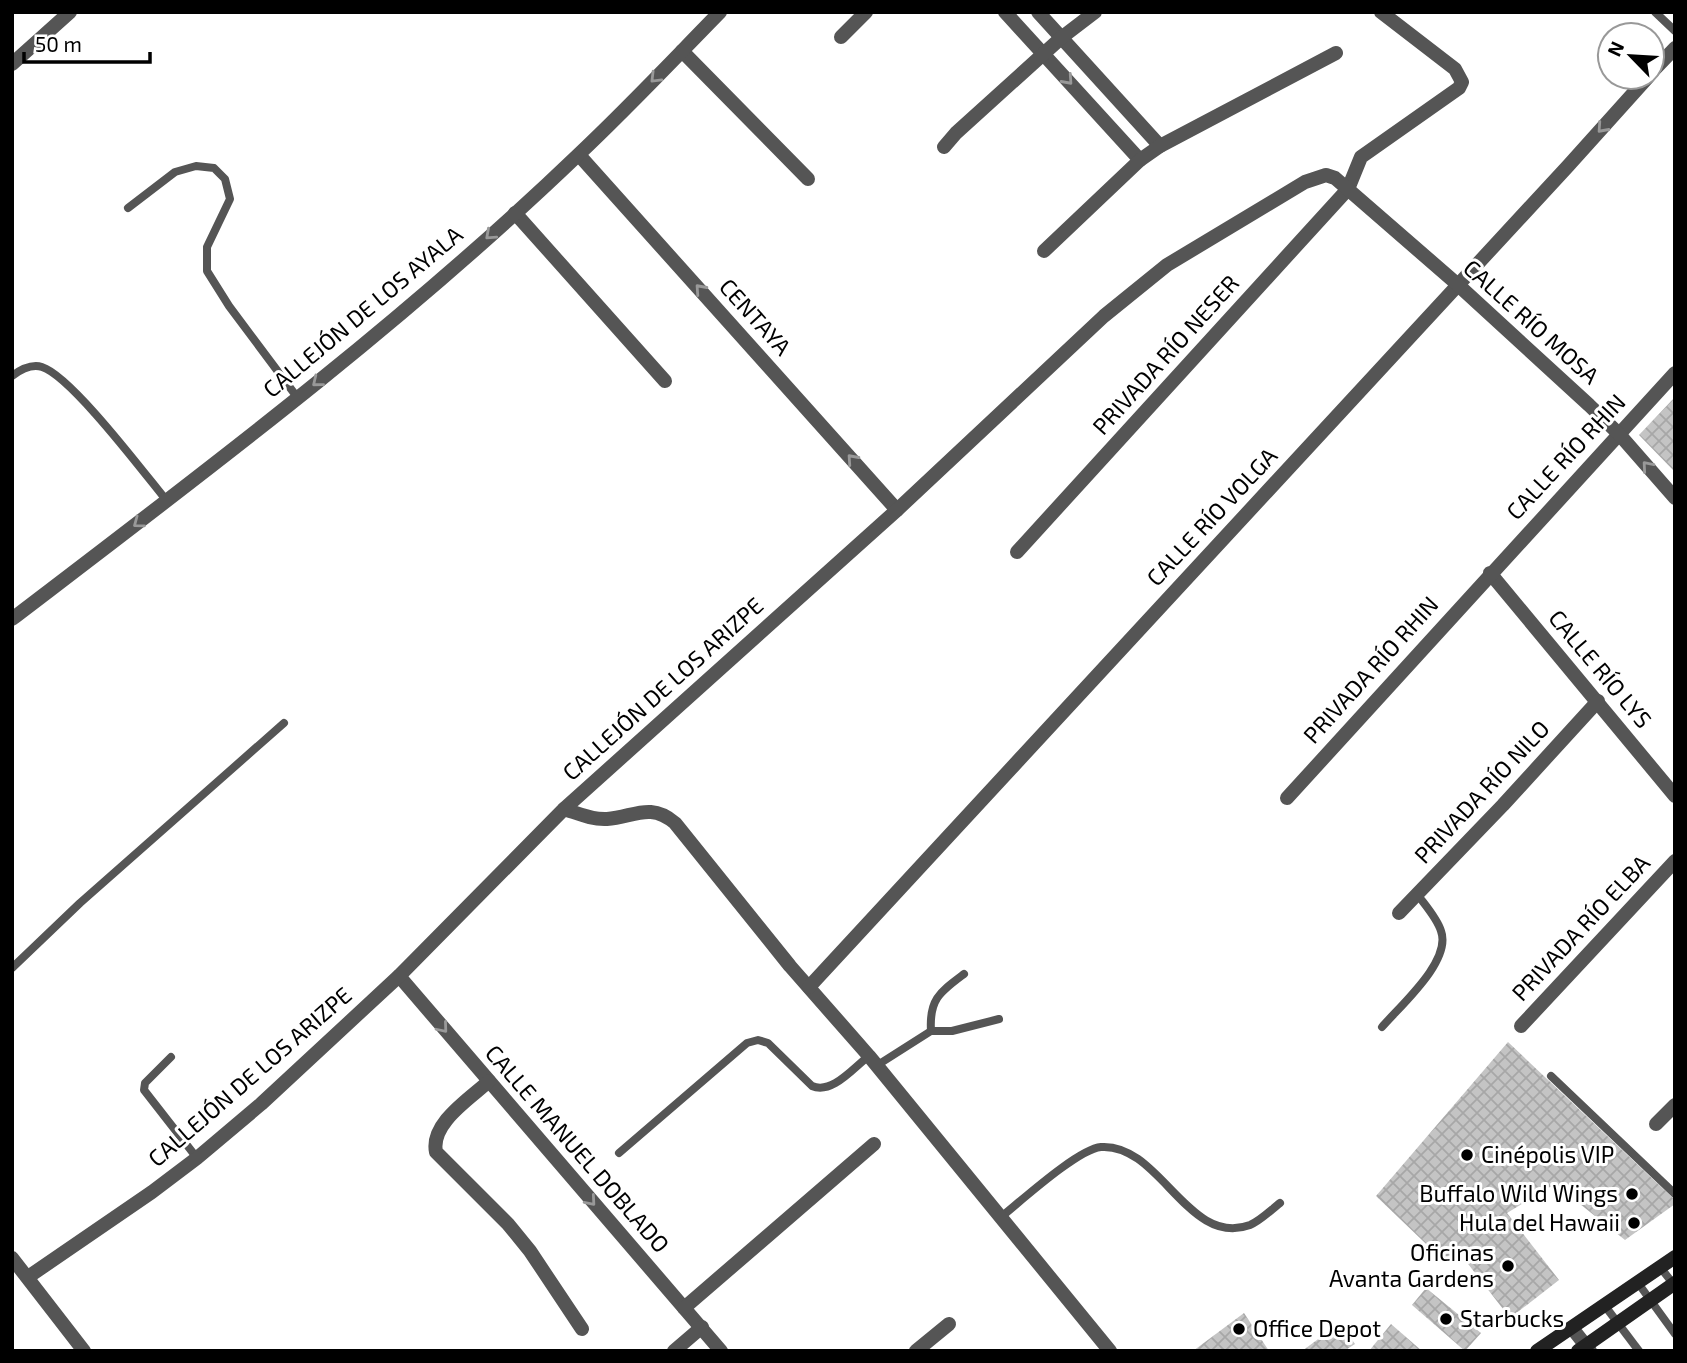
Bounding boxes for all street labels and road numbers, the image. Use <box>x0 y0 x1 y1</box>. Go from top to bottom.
street label: CALLEJÓN DE LOS AYALA <box>257 219 468 403</box>
street label: CALLE RÍO MOSA <box>1458 253 1606 390</box>
street label: PRIVADA RÍO NESER <box>1086 269 1244 440</box>
street label: CENTAYA <box>714 272 798 361</box>
street label: CALLE RÍO RHIN <box>1500 388 1631 525</box>
street label: CALLE RÍO VOLGA <box>1140 441 1283 591</box>
street label: PRIVADA RÍO RHIN <box>1297 590 1444 749</box>
street label: CALLEJÓN DE LOS ARIZPE <box>556 591 768 786</box>
street label: CALLE RÍO LYS <box>1543 604 1658 733</box>
street label: PRIVADA RÍO NILO <box>1408 714 1555 869</box>
street label: PRIVADA RÍO ELBA <box>1505 848 1656 1006</box>
street label: CALLEJÓN DE LOS ARIZPE <box>142 980 357 1172</box>
street label: CALLE MANUEL DOBLADO <box>480 1039 676 1258</box>

